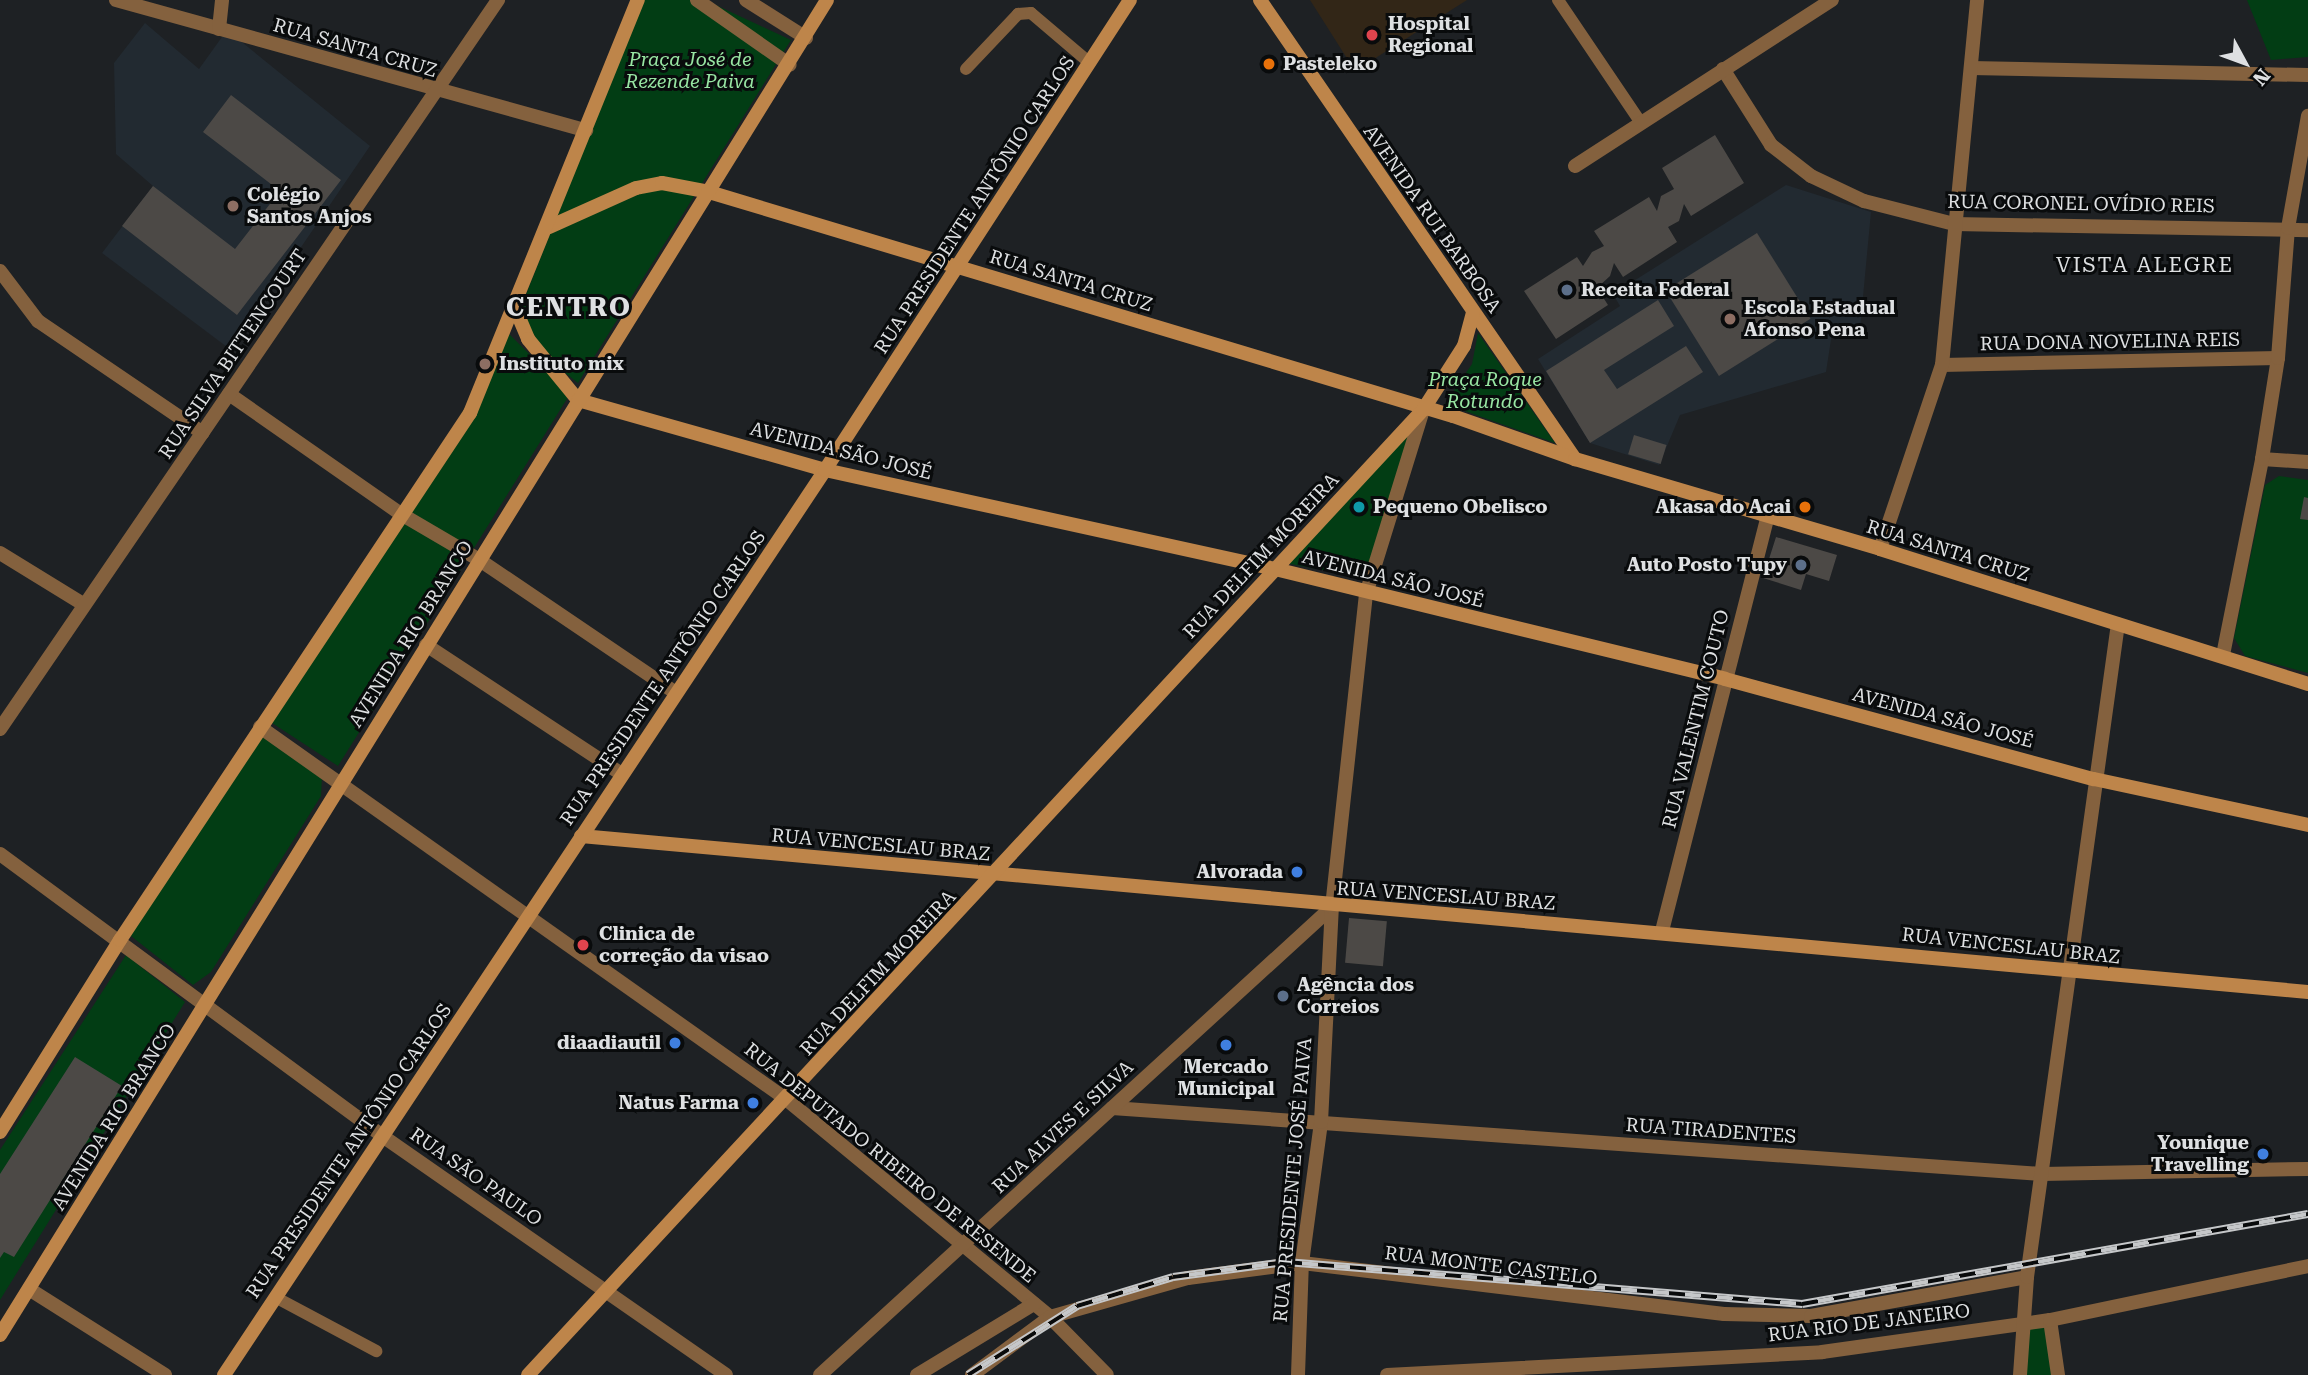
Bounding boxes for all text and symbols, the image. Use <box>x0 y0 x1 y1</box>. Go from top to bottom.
place label: Hospital Regional <box>1388 13 1473 57</box>
street label: RUA SANTA CRUZ <box>271 14 439 82</box>
marker: Hospital Regional <box>1362 25 1382 45</box>
north arrow <box>2210 28 2280 98</box>
park label: Praça José de Rezende Paiva <box>625 49 755 93</box>
street label: RUA PRESIDENTE ANTÔNIO CARLOS <box>870 52 1080 358</box>
place label: Pasteleko <box>1283 53 1377 75</box>
marker: Pasteleko <box>1261 56 1277 72</box>
text: N <box>2248 64 2275 90</box>
street label: AVENIDA RUI BARBOSA <box>1358 121 1506 317</box>
place label: Colégio Santos Anjos <box>247 184 372 228</box>
street label: RUA CORONEL OVÍDIO REIS <box>1947 190 2215 218</box>
marker: Colégio Santos Anjos <box>225 198 241 214</box>
street label: RUA SILVA BITTENCOURT <box>154 245 312 463</box>
street label: RUA SANTA CRUZ <box>987 245 1155 317</box>
district label: VISTA ALEGRE <box>2058 252 2232 278</box>
place label: Receita Federal <box>1581 279 1730 301</box>
marker: Receita Federal <box>1559 282 1575 298</box>
district label: CENTRO <box>507 292 631 324</box>
place label: Escola Estadual Afonso Pena <box>1744 297 1895 341</box>
marker: Escola Estadual Afonso Pena <box>1722 311 1738 327</box>
street label: RUA DONA NOVELINA REIS <box>1980 328 2240 356</box>
place label: Instituto mix <box>499 353 624 375</box>
marker: Instituto mix <box>477 356 493 372</box>
park label: Praça Roque Rotundo <box>1428 369 1542 413</box>
street label: AVENIDA SÃO JOSÉ <box>748 417 934 485</box>
street label: RUA DELFIM MOREIRA <box>1178 469 1344 643</box>
place label: Pequeno Obelisco <box>1373 496 1548 518</box>
place label: Akasa do Acai <box>1655 496 1791 518</box>
marker: Pequeno Obelisco <box>1351 499 1367 515</box>
marker: Akasa do Acai <box>1797 499 1813 515</box>
street label: RUA SANTA CRUZ <box>1864 515 2032 587</box>
street label: RUA PRESIDENTE ANTÔNIO CARLOS <box>556 526 770 830</box>
street label: AVENIDA RIO BRANCO <box>344 536 478 732</box>
street label: AVENIDA SÃO JOSÉ <box>1300 545 1486 613</box>
place label: Auto Posto Tupy <box>1627 554 1787 576</box>
marker: Auto Posto Tupy <box>1793 557 1809 573</box>
street label: RUA VALENTIM COUTO <box>1658 607 1734 831</box>
street label: AVENIDA SÃO JOSÉ <box>1850 683 2036 753</box>
street label: RUA VENCESLAU BRAZ <box>771 824 991 866</box>
place label: Alvorada <box>1196 861 1283 883</box>
marker: Alvorada <box>1289 864 1305 880</box>
street label: RUA VENCESLAU BRAZ <box>1336 877 1556 915</box>
street label: RUA DELFIM MOREIRA <box>795 886 961 1060</box>
place label: Clinica de correção da visao <box>599 923 769 967</box>
street label: RUA VENCESLAU BRAZ <box>1901 923 2121 969</box>
marker: Clinica de correção da visao <box>573 935 593 955</box>
place label: Agência dos Correios <box>1297 974 1414 1018</box>
marker: Agência dos Correios <box>1275 988 1291 1004</box>
street label: RUA PRESIDENTE ANTÔNIO CARLOS <box>242 999 456 1303</box>
street label: AVENIDA RIO BRANCO <box>47 1019 181 1215</box>
place label: diaadiautil <box>557 1032 661 1054</box>
marker: diaadiautil <box>667 1035 683 1051</box>
marker: Mercado Municipal <box>1218 1037 1234 1053</box>
street label: RUA PRESIDENTE JOSÉ PAIVA <box>1269 1037 1317 1323</box>
street label: RUA DEPUTADO RIBEIRO DE RESENDE <box>740 1038 1040 1288</box>
street label: RUA ALVES E SILVA <box>988 1056 1138 1198</box>
place label: Mercado Municipal <box>1177 1056 1275 1100</box>
place label: Natus Farma <box>619 1092 739 1114</box>
marker: Natus Farma <box>745 1095 761 1111</box>
street label: RUA TIRADENTES <box>1625 1114 1797 1148</box>
street label: RUA SÃO PAULO <box>406 1123 546 1231</box>
place label: Younique Travelling <box>2151 1132 2249 1176</box>
marker: Younique Travelling <box>2255 1146 2271 1162</box>
street label: RUA MONTE CASTELO <box>1383 1242 1599 1290</box>
street label: RUA RIO DE JANEIRO <box>1767 1299 1971 1347</box>

